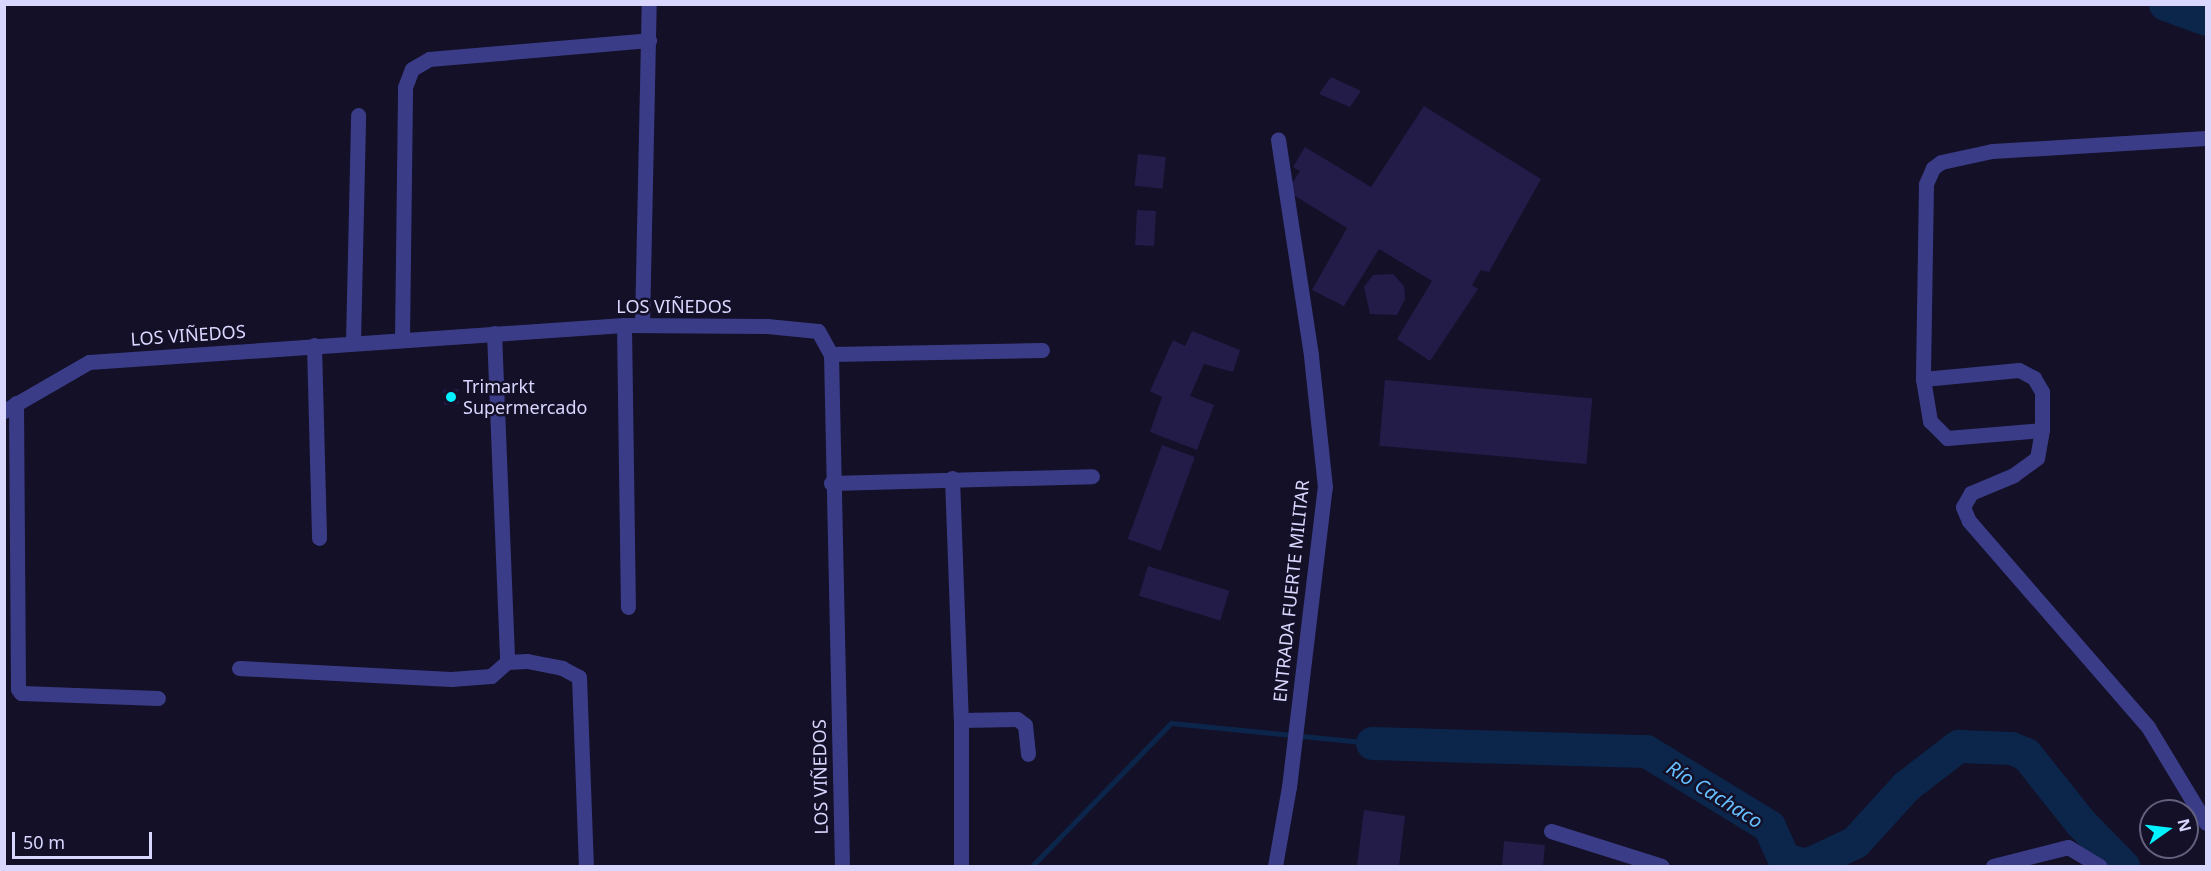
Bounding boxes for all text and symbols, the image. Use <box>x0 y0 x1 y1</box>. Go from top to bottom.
street label: LOS VIÑEDOS <box>616 295 732 317</box>
street label: LOS VIÑEDOS <box>130 320 246 350</box>
place label: Trimarkt Supermercado <box>463 376 587 418</box>
marker: Trimarkt Supermercado <box>444 390 458 404</box>
street label: ENTRADA FUERTE MILITAR <box>1269 479 1313 703</box>
street label: LOS VIÑEDOS <box>808 719 832 835</box>
water label: Río Cachaco <box>1663 755 1767 833</box>
north arrow <box>2139 799 2199 859</box>
text: N <box>2172 816 2197 834</box>
scale bar <box>15 820 154 858</box>
text: 50 m <box>23 830 65 854</box>

